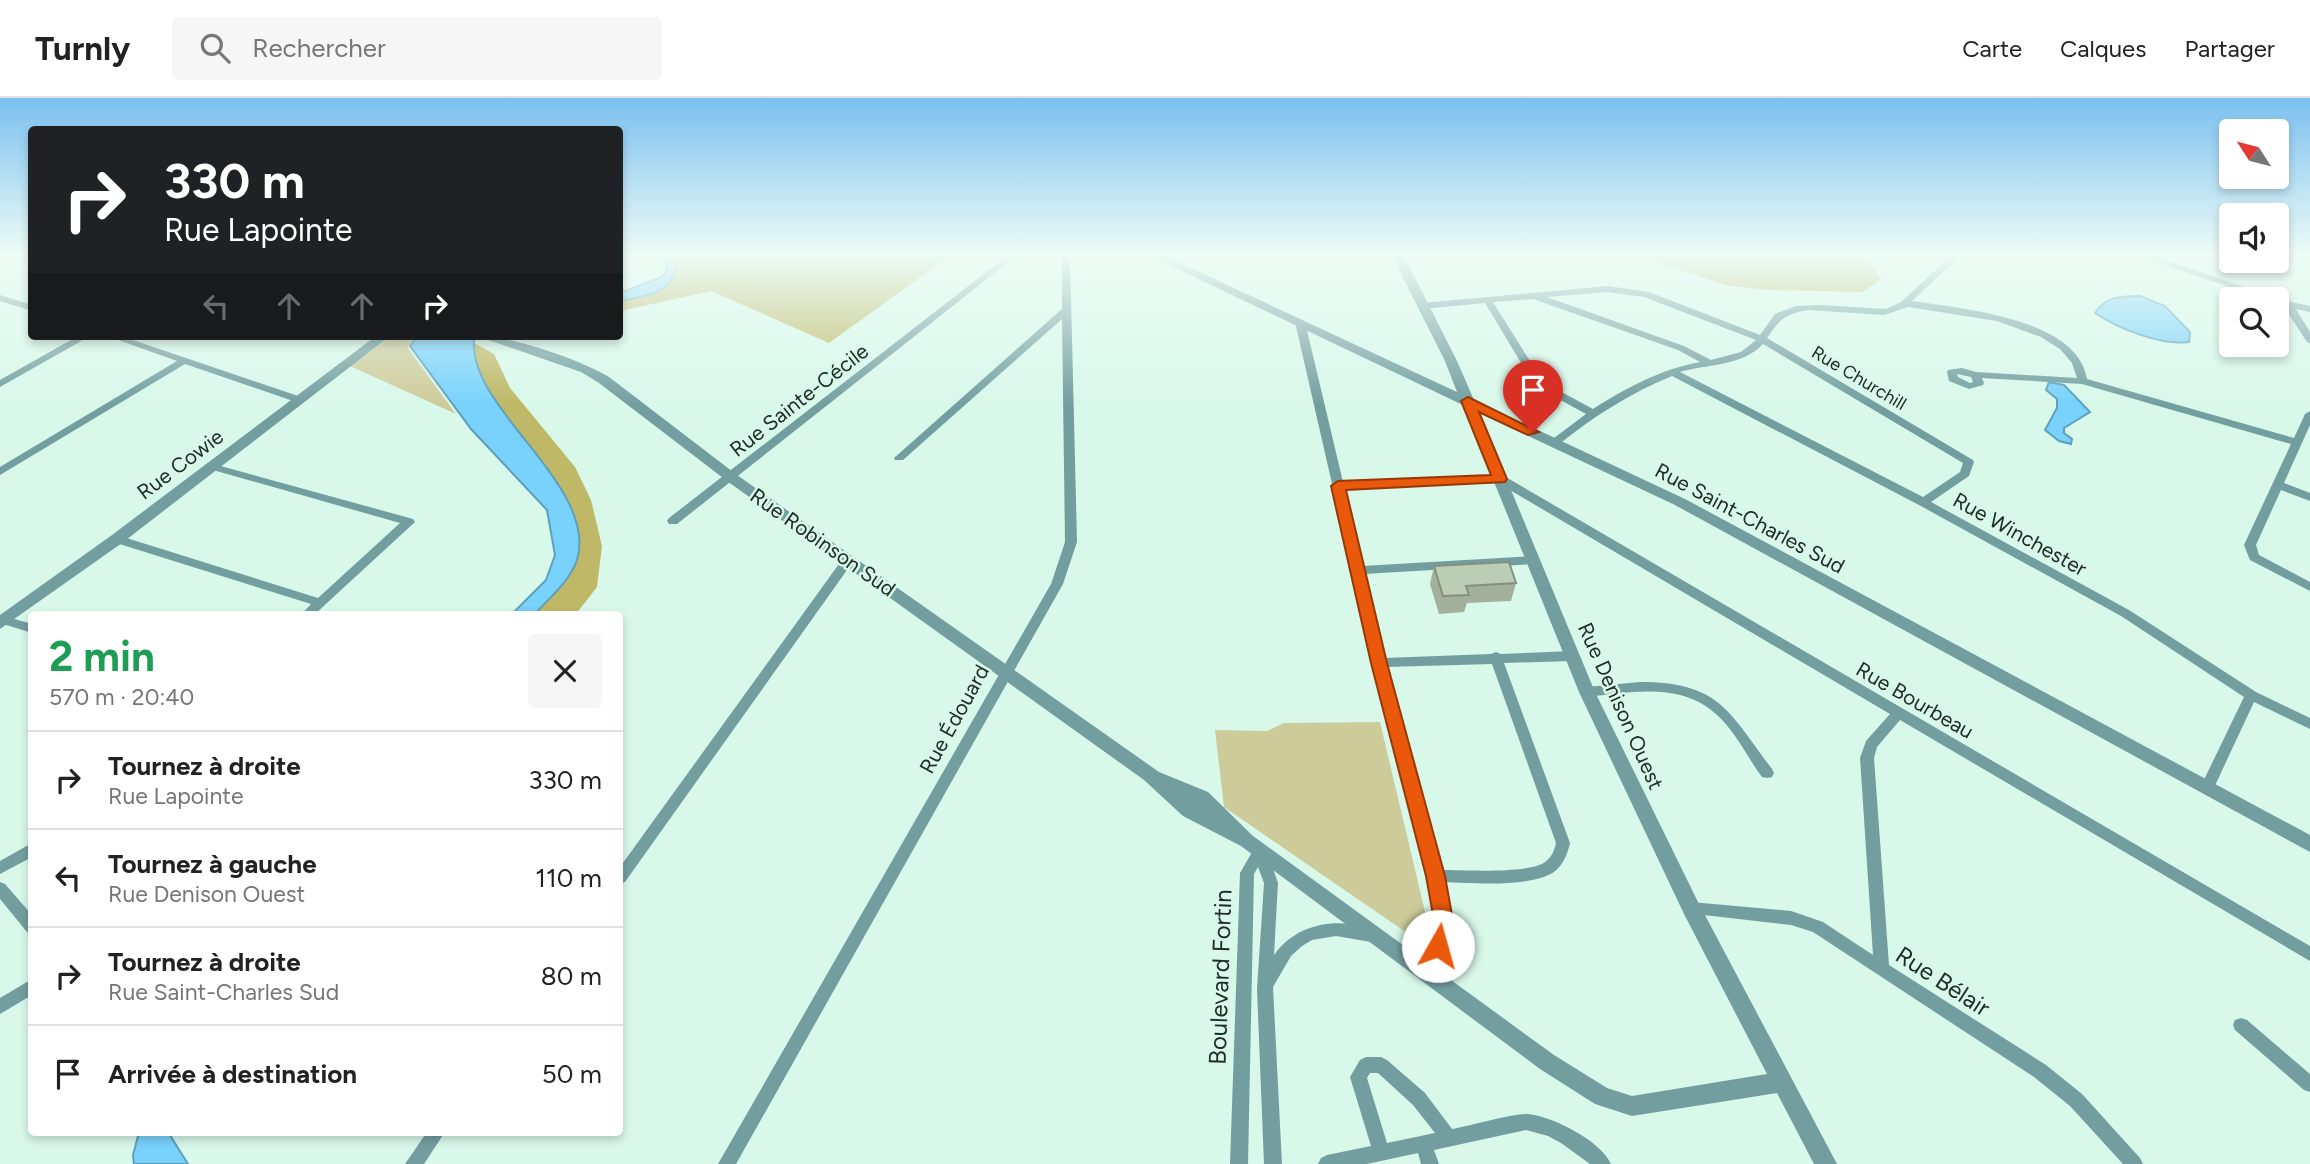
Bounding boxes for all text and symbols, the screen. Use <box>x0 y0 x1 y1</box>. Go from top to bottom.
search box <box>172 17 662 80</box>
text: Turnly <box>35 29 130 68</box>
icon: search <box>196 29 234 67</box>
text: Rechercher <box>252 32 386 64</box>
text: Carte <box>1962 34 2022 63</box>
text: Calques <box>2060 34 2146 63</box>
text: Partager <box>2184 34 2275 63</box>
north arrow <box>2219 119 2289 189</box>
map controls <box>2219 119 2289 357</box>
text: 330 m <box>164 151 305 210</box>
icon: right <box>49 154 140 245</box>
button: sound <box>2219 203 2289 273</box>
text: Rue Lapointe <box>164 211 352 249</box>
icon: left <box>197 287 235 325</box>
icon: ahead <box>270 287 308 325</box>
icon: ahead <box>343 287 381 325</box>
icon: right <box>416 287 454 325</box>
button: search <box>2219 287 2289 357</box>
street label: Rue Sainte-Cécile <box>725 338 873 462</box>
street label: Rue Churchill <box>1808 341 1910 415</box>
pin <box>1503 360 1563 432</box>
icon: arrive <box>1514 371 1552 409</box>
street label: Rue Cowie <box>132 424 228 504</box>
street label: Rue Saint-Charles Sud <box>1651 457 1849 579</box>
street label: Rue Robinson Sud <box>746 483 900 601</box>
street label: Rue Winchester <box>1949 487 2091 581</box>
street label: Rue Denison Ouest <box>1573 619 1669 793</box>
text: 2 min <box>49 631 155 682</box>
button: close <box>528 634 602 708</box>
street label: Rue Bourbeau <box>1852 656 1978 744</box>
street label: Rue Édouard <box>914 660 994 778</box>
text: 570 m · 20:40 <box>49 683 194 711</box>
text: Tournez à droite <box>108 750 301 782</box>
icon: right <box>49 761 87 799</box>
text: 330 m <box>528 764 602 796</box>
text: Rue Lapointe <box>108 782 243 810</box>
text: Tournez à gauche <box>108 848 317 880</box>
icon: left <box>49 859 87 897</box>
text: 110 m <box>535 862 602 894</box>
text: Rue Denison Ouest <box>108 880 305 908</box>
street label: Boulevard Fortin <box>1202 889 1238 1065</box>
position arrow <box>1401 909 1475 983</box>
street label: Rue Bélair <box>1890 940 1996 1022</box>
text: Tournez à droite <box>108 946 301 978</box>
icon: right <box>49 957 87 995</box>
text: 80 m <box>541 960 602 992</box>
text: Rue Saint-Charles Sud <box>108 978 339 1006</box>
icon: arrive <box>49 1055 87 1093</box>
text: Arrivée à destination <box>108 1058 357 1090</box>
text: 50 m <box>542 1058 602 1090</box>

